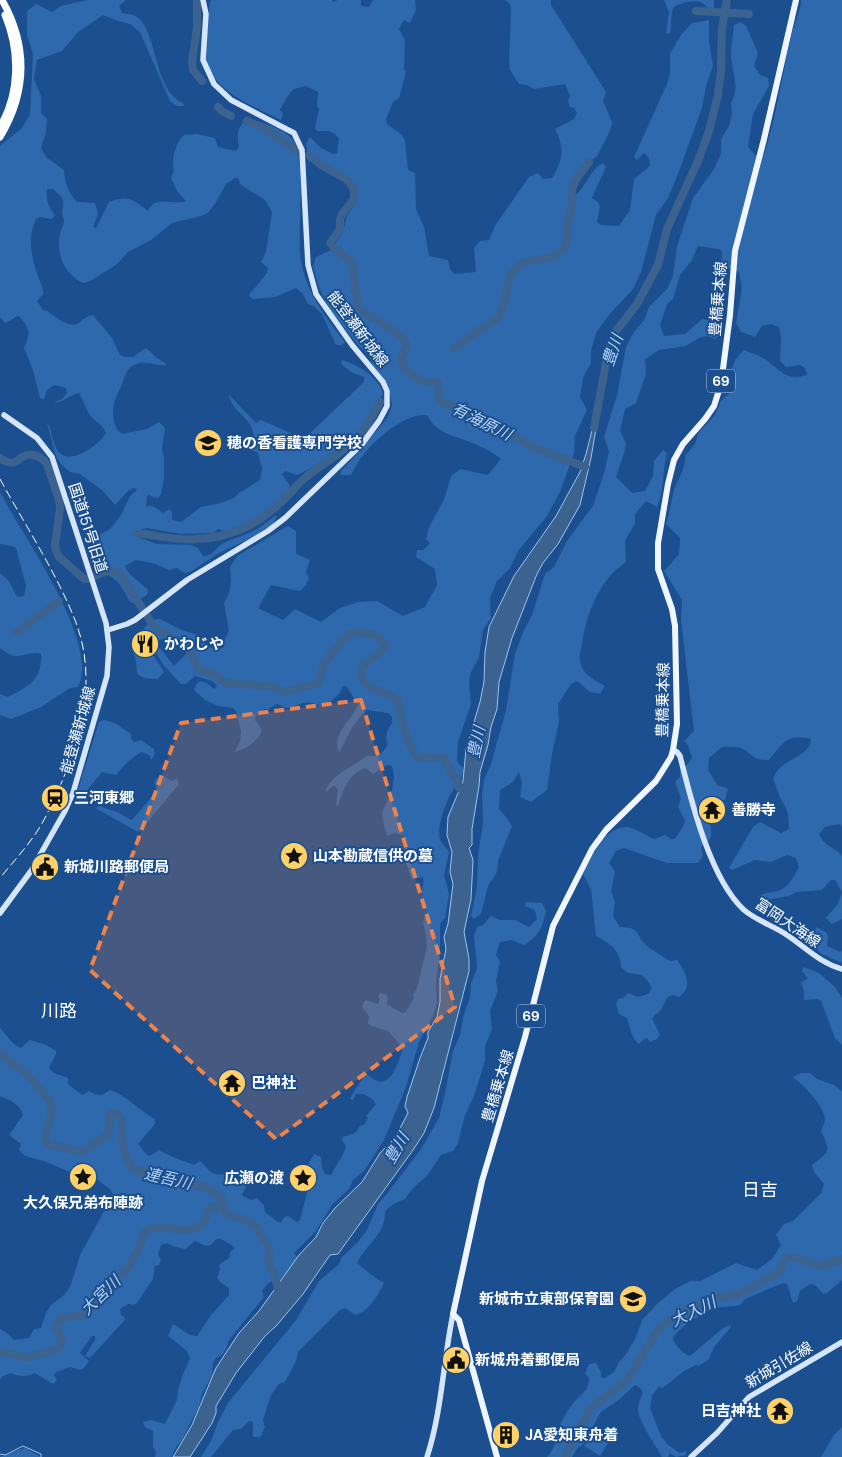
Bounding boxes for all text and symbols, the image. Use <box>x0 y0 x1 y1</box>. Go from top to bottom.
street label: 豊橋乗本線 <box>705 261 731 337</box>
street label: 能登瀬新城線 <box>323 287 393 371</box>
water label: 豊川 <box>597 330 628 369</box>
road number: 69 <box>707 370 735 392</box>
water label: 有海原川 <box>448 398 517 446</box>
school or university icon: 穂の香看護専門学校 <box>193 428 223 458</box>
place label: 穂の香看護専門学校 <box>227 433 362 453</box>
street label: 国道151号旧道 <box>64 480 112 576</box>
restaurant icon: かわじや <box>130 629 160 659</box>
place label: かわじや <box>164 634 224 654</box>
street label: 豊橋乗本線 <box>652 662 674 738</box>
street label: 能登瀬新城線 <box>56 684 100 776</box>
water label: 豊川 <box>463 722 491 760</box>
station icon: 三河東郷 <box>40 783 70 813</box>
place label: 三河東郷 <box>74 788 134 808</box>
temple icon: 善勝寺 <box>697 795 727 825</box>
place label: 善勝寺 <box>731 800 776 820</box>
place icon: 山本勘蔵信供の墓 <box>279 841 309 871</box>
place label: 山本勘蔵信供の墓 <box>313 846 433 866</box>
public building icon: 新城川路郵便局 <box>30 852 60 882</box>
place label: 新城川路郵便局 <box>64 857 169 877</box>
street label: 富岡大海線 <box>751 894 825 952</box>
district label: 川路 <box>41 999 77 1023</box>
road number: 69 <box>517 1004 545 1028</box>
street label: 豊橋乗本線 <box>477 1047 519 1125</box>
temple icon: 巴神社 <box>217 1068 247 1098</box>
place label: 巴神社 <box>251 1073 296 1093</box>
water label: 豊川 <box>379 1127 415 1167</box>
place icon: 大久保兄弟布陣跡 <box>68 1162 98 1192</box>
water label: 連吾川 <box>142 1163 196 1195</box>
place icon: 広瀬の渡 <box>288 1163 318 1193</box>
place label: 広瀬の渡 <box>224 1168 284 1188</box>
district label: 日吉 <box>742 1178 778 1202</box>
place label: 大久保兄弟布陣跡 <box>23 1193 143 1213</box>
water label: 大宮川 <box>76 1270 126 1320</box>
school or university icon: 新城市立東部保育園 <box>618 1284 648 1314</box>
place label: 新城市立東部保育園 <box>479 1289 614 1309</box>
water label: 大入川 <box>667 1291 721 1331</box>
street label: 新城引佐線 <box>742 1337 816 1393</box>
public building icon: 新城舟着郵便局 <box>441 1345 471 1375</box>
place label: 新城舟着郵便局 <box>475 1350 580 1370</box>
temple icon: 日吉神社 <box>765 1396 795 1426</box>
place label: 日吉神社 <box>701 1401 761 1421</box>
building icon: JA愛知東舟着 <box>491 1420 521 1450</box>
place label: JA愛知東舟着 <box>525 1425 618 1445</box>

